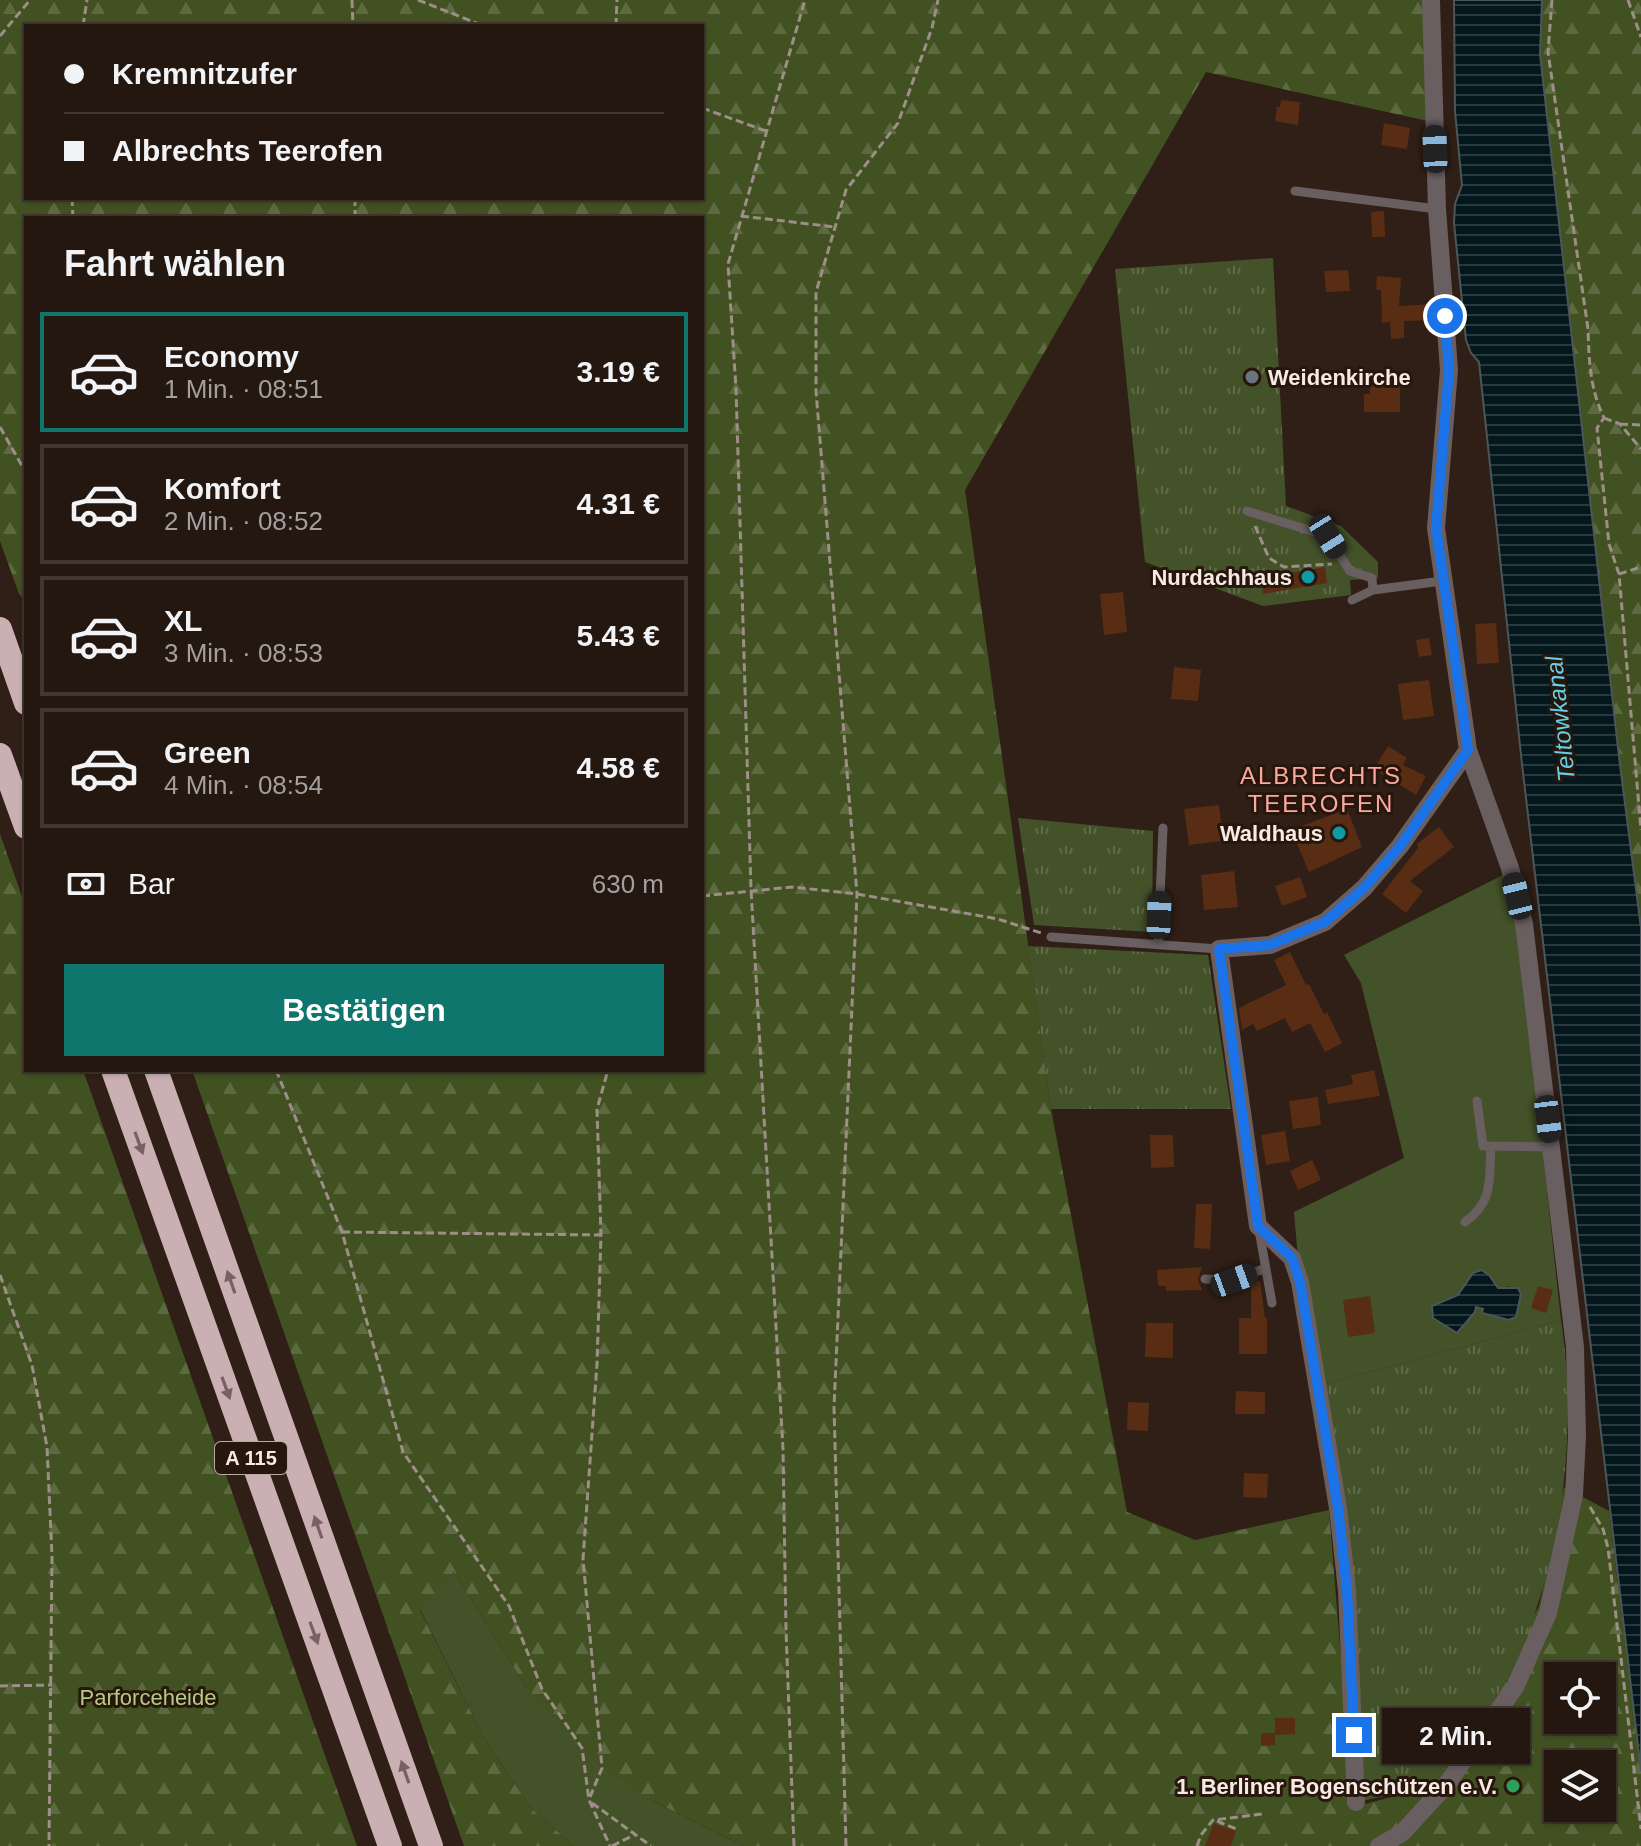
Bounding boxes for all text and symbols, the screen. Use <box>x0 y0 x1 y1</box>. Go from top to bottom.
text: Kremnitzufer <box>112 57 297 90</box>
car <box>1422 125 1448 173</box>
text: Albrechts Teerofen <box>112 134 383 167</box>
text: Fahrt wählen <box>64 243 286 284</box>
route start <box>1427 298 1463 334</box>
icon: car <box>68 336 140 408</box>
text: Economy <box>164 340 299 373</box>
text: 3.19 € <box>577 355 660 388</box>
place label: Weidenkirche <box>1268 365 1411 390</box>
marker: Weidenkirche <box>1243 368 1261 386</box>
text: 1 Min. · 08:51 <box>164 374 323 404</box>
icon: car <box>68 468 140 540</box>
text: Komfort <box>164 472 281 505</box>
text: 4.31 € <box>577 487 660 520</box>
text: 2 Min. · 08:52 <box>164 506 323 536</box>
car <box>1305 509 1351 563</box>
place label: Nurdachhaus <box>1151 565 1292 590</box>
marker: Nurdachhaus <box>1299 568 1317 586</box>
icon: car <box>68 600 140 672</box>
text: XL <box>164 604 202 637</box>
text: 5.43 € <box>577 619 660 652</box>
text: 3 Min. · 08:53 <box>164 638 323 668</box>
water label: Teltowkanal <box>1540 654 1580 783</box>
icon: car <box>68 732 140 804</box>
text: Green <box>164 736 251 769</box>
text: 4.58 € <box>577 751 660 784</box>
district label: ALBRECHTS TEEROFEN <box>1240 762 1402 817</box>
text: 4 Min. · 08:54 <box>164 770 323 800</box>
place label: Waldhaus <box>1220 821 1323 846</box>
marker: Waldhaus <box>1330 824 1348 842</box>
icon: cash <box>64 862 108 906</box>
text: Bar <box>128 867 175 900</box>
text: 630 m <box>592 869 664 899</box>
car <box>1500 870 1534 922</box>
car <box>1146 891 1172 939</box>
button: Bestätigen <box>64 964 664 1056</box>
car <box>1533 1094 1563 1144</box>
one-way arrow <box>133 1132 146 1156</box>
car <box>1207 1261 1261 1299</box>
one-way arrow <box>224 1270 237 1294</box>
one-way arrow <box>221 1377 233 1401</box>
road number: A 115 <box>215 1442 287 1474</box>
one-way arrow <box>311 1515 324 1539</box>
one-way arrow <box>308 1621 320 1645</box>
map controls <box>1544 1662 1616 1822</box>
button: locate <box>1544 1662 1616 1734</box>
park label: Parforceheide <box>80 1685 216 1710</box>
callout: 2 Min. <box>1382 1707 1530 1763</box>
route end <box>1336 1717 1372 1753</box>
text: 2 Min. <box>1419 1721 1493 1751</box>
button: layers <box>1544 1750 1616 1822</box>
one-way arrow <box>398 1760 410 1784</box>
place label: 1. Berliner Bogenschützen e.V. <box>1176 1774 1497 1799</box>
marker: 1. Berliner Bogenschützen e.V. <box>1504 1777 1522 1795</box>

